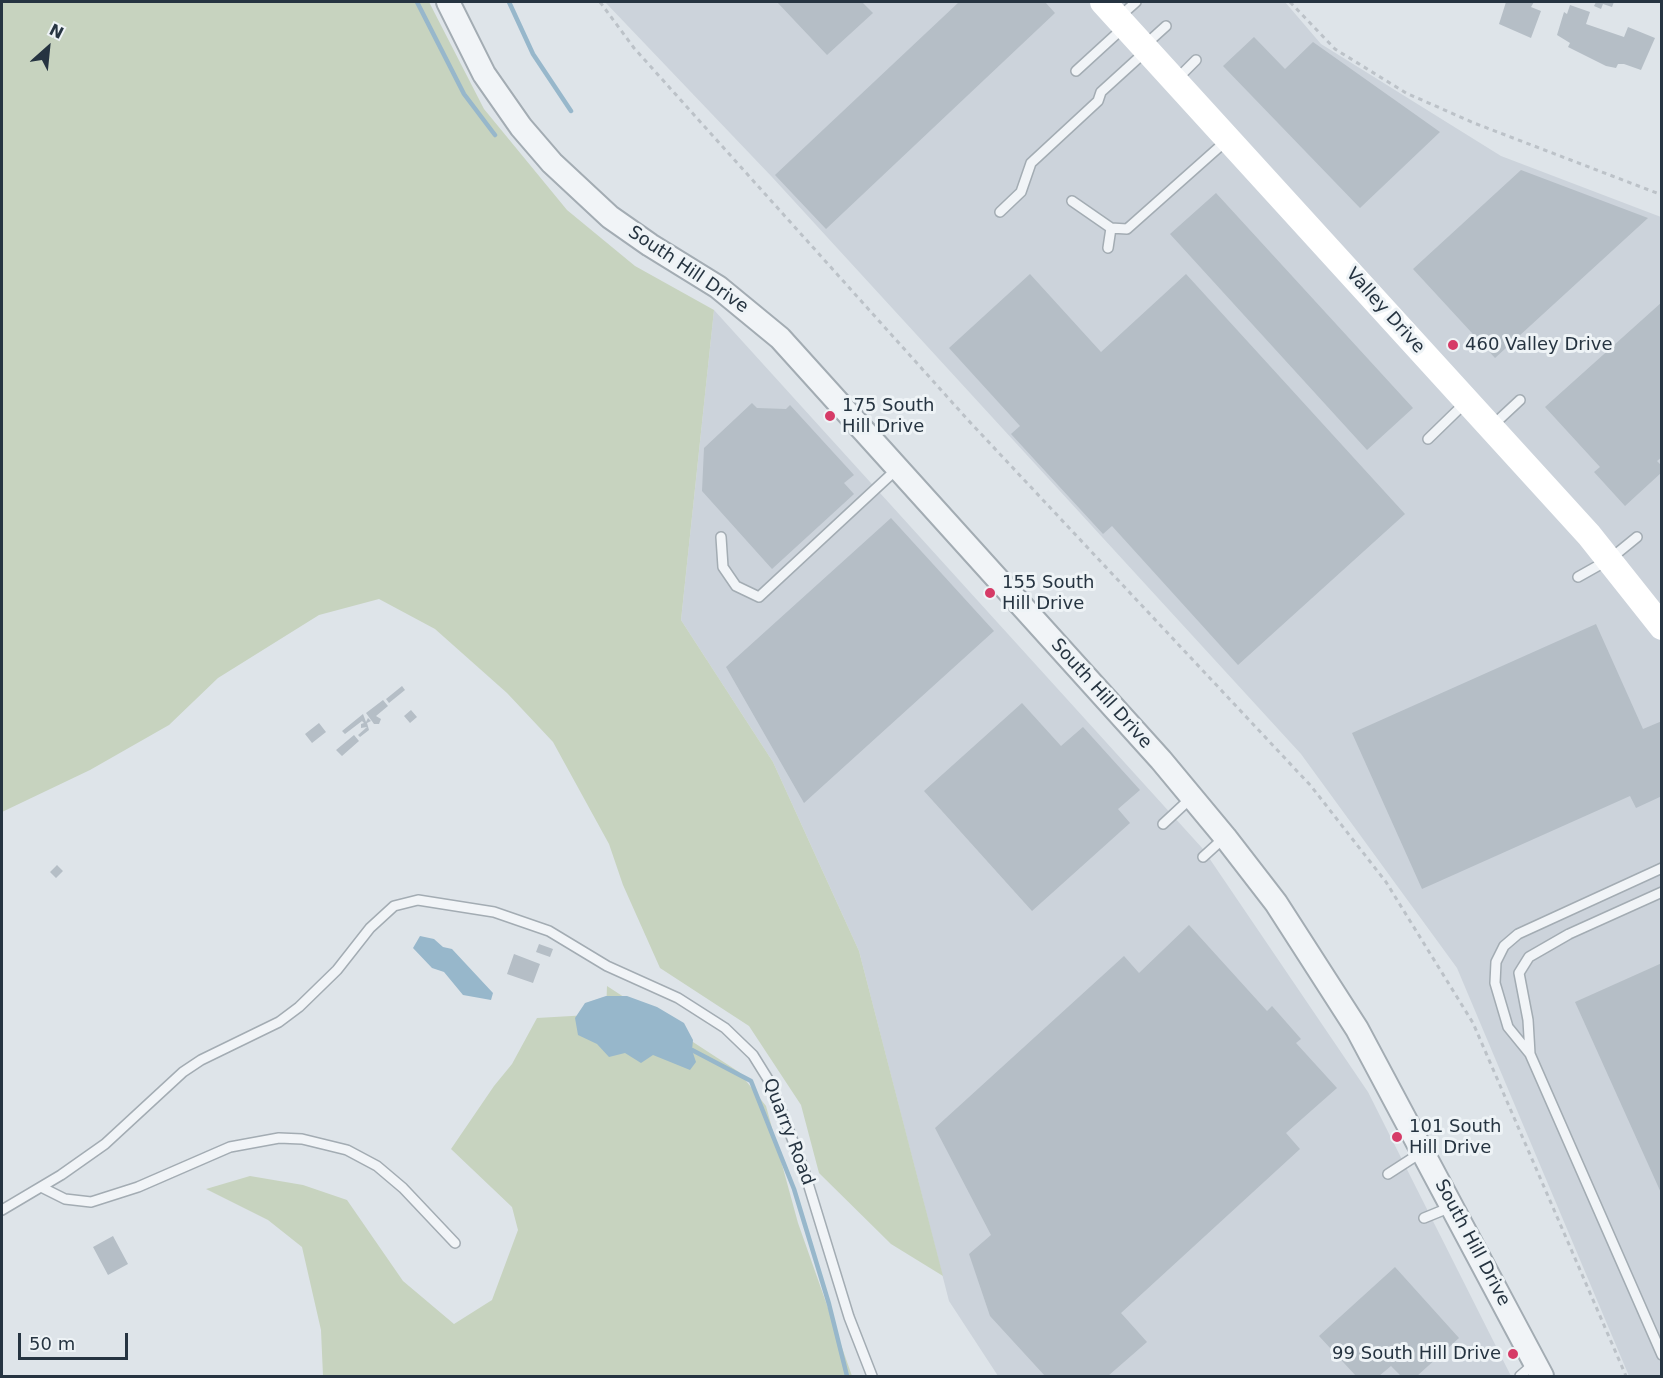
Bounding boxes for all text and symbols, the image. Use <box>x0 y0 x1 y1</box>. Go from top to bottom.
north arrow <box>18 18 78 78</box>
text: N <box>46 20 67 43</box>
street label: South Hill Drive <box>624 222 752 318</box>
street label: Valley Drive <box>1341 264 1429 358</box>
place label: 460 Valley Drive <box>1465 334 1612 356</box>
marker: 460 Valley Drive <box>1446 338 1460 352</box>
place label: 175 South Hill Drive <box>842 395 934 438</box>
marker: 175 South Hill Drive <box>823 409 837 423</box>
place label: 155 South Hill Drive <box>1002 572 1094 614</box>
marker: 155 South Hill Drive <box>983 586 997 600</box>
street label: South Hill Drive <box>1046 635 1156 753</box>
street label: Quarry Road <box>758 1076 818 1188</box>
place label: 101 South Hill Drive <box>1409 1116 1501 1158</box>
marker: 101 South Hill Drive <box>1390 1130 1404 1144</box>
street label: South Hill Drive <box>1430 1176 1514 1310</box>
scale bar <box>21 1321 130 1359</box>
text: 50 m <box>29 1333 75 1354</box>
place label: 99 South Hill Drive <box>1332 1343 1501 1365</box>
marker: 99 South Hill Drive <box>1506 1347 1520 1361</box>

